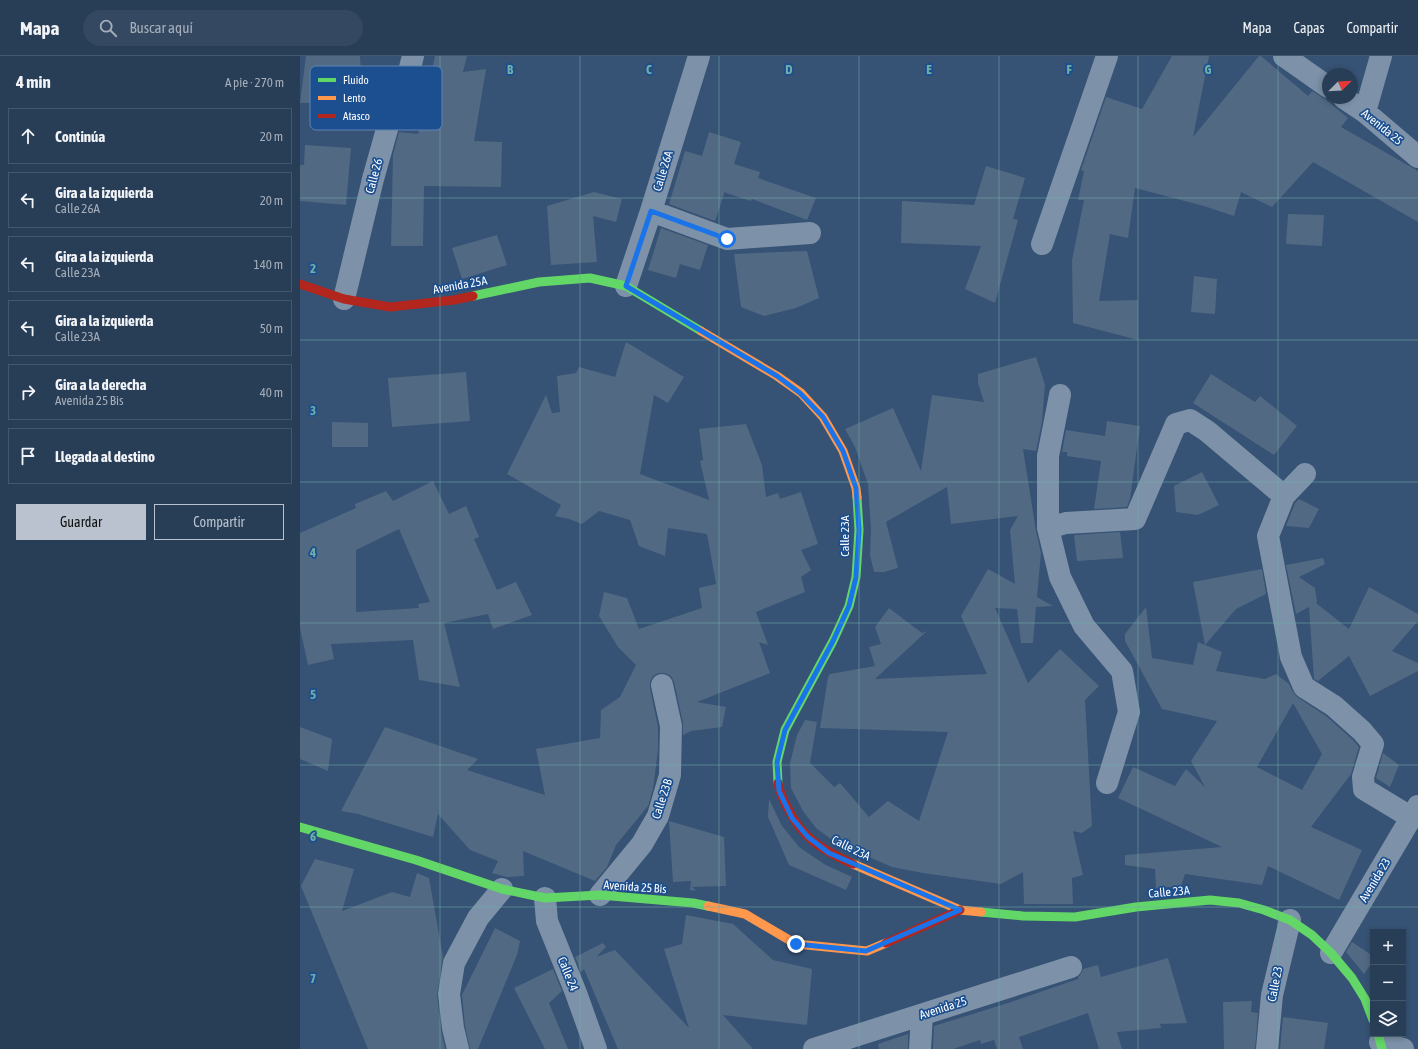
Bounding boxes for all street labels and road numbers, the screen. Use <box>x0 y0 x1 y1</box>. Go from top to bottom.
street label: Avenida 25 <box>1359 106 1405 148</box>
street label: Calle 26A <box>650 149 676 193</box>
street label: Calle 26 <box>363 157 385 195</box>
street label: Avenida 25A <box>432 273 488 297</box>
street label: Calle 23A <box>838 515 852 557</box>
street label: Calle 23B <box>649 777 675 821</box>
street label: Calle 23A <box>829 833 873 863</box>
street label: Avenida 23 <box>1356 855 1394 905</box>
street label: Avenida 25 Bis <box>603 878 667 896</box>
street label: Calle 23A <box>1148 883 1190 901</box>
street label: Calle 24 <box>555 955 581 993</box>
street label: Calle 23 <box>1265 965 1285 1003</box>
street label: Avenida 25 <box>918 994 968 1022</box>

